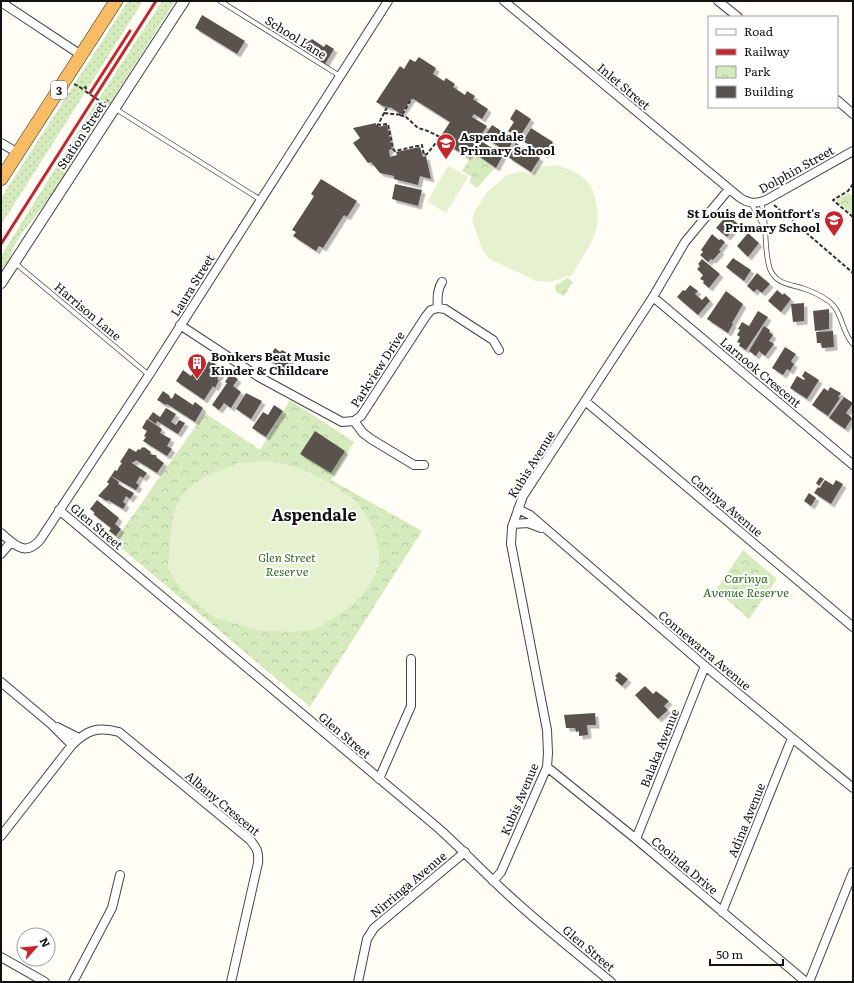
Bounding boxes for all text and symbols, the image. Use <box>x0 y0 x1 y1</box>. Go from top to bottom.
street label: School Lane <box>262 11 330 63</box>
legend <box>708 16 838 108</box>
text: Road <box>744 22 774 40</box>
text: Railway <box>744 42 790 60</box>
street label: Inlet Street <box>594 58 655 114</box>
text: Park <box>744 62 771 80</box>
road number: 3 <box>51 81 67 99</box>
text: Building <box>744 82 794 100</box>
street label: Station Street <box>52 97 110 173</box>
place label: Aspendale Primary School <box>460 127 556 159</box>
school or university icon: Aspendale Primary School <box>435 132 457 160</box>
street label: Dolphin Street <box>755 141 837 197</box>
place label: St Louis de Montfort's Primary School <box>687 204 821 236</box>
school or university icon: St Louis de Montfort's Primary School <box>823 209 845 237</box>
street label: Laura Street <box>166 250 218 320</box>
street label: Harrison Lane <box>51 278 125 344</box>
street label: Parkview Drive <box>346 327 408 411</box>
street label: Larnook Crescent <box>717 333 806 411</box>
place label: Bonkers Beat Music Kinder & Childcare <box>211 347 331 379</box>
building icon: Bonkers Beat Music Kinder & Childcare <box>186 352 208 380</box>
street label: Kubis Avenue <box>503 427 559 501</box>
street label: Carinya Avenue <box>687 469 767 541</box>
street label: Glen Street <box>67 499 127 553</box>
district label: Aspendale <box>271 502 357 526</box>
park label: Glen Street Reserve <box>258 548 316 580</box>
park label: Carinya Avenue Reserve <box>703 569 789 601</box>
street label: Connewarra Avenue <box>655 606 755 694</box>
street label: Balaka Avenue <box>635 706 683 790</box>
street label: Glen Street <box>315 708 375 762</box>
street label: Kubis Avenue <box>496 760 542 838</box>
street label: Albany Crescent <box>182 766 265 840</box>
street label: Adina Avenue <box>723 780 769 860</box>
street label: Cooinda Drive <box>648 832 722 898</box>
street label: Nirringa Avenue <box>366 847 450 921</box>
street label: Glen Street <box>559 921 619 975</box>
north arrow <box>16 927 56 967</box>
text: N <box>37 934 55 950</box>
scale bar <box>710 941 783 967</box>
text: 50 m <box>716 945 743 963</box>

